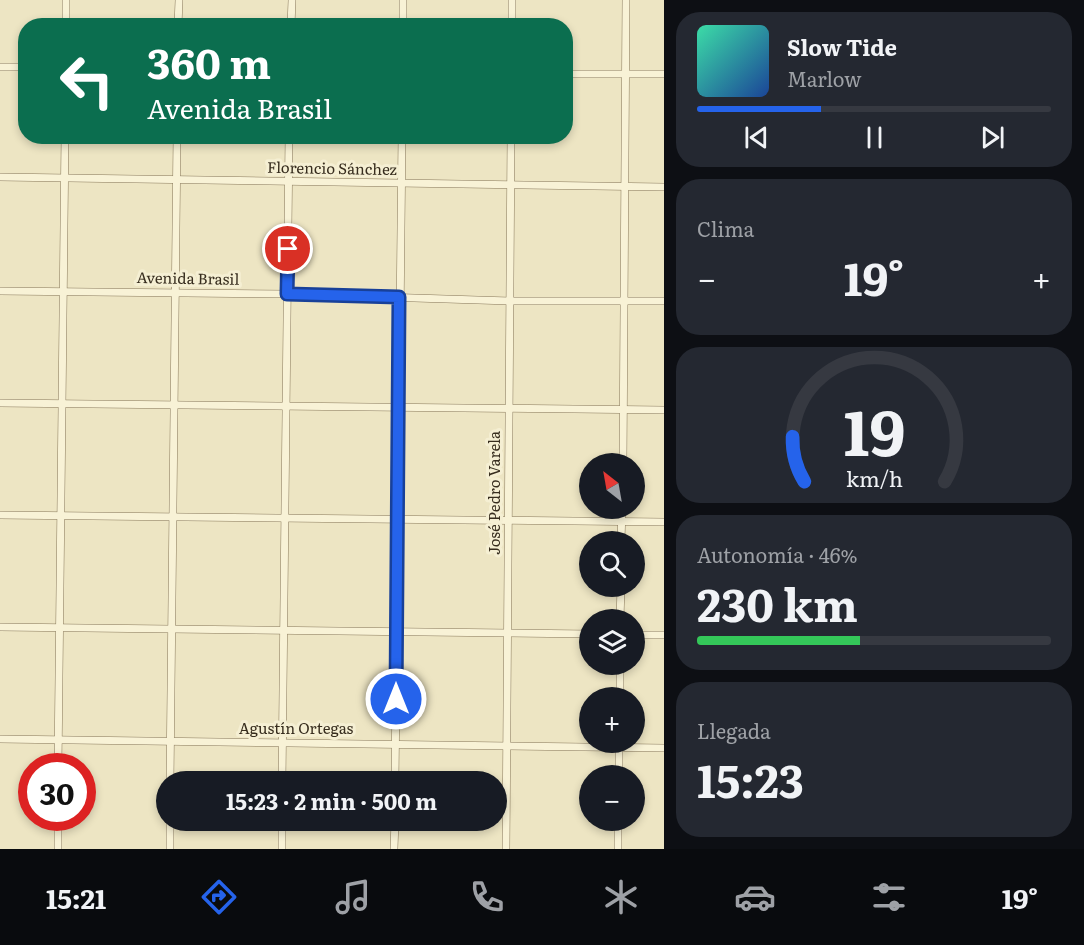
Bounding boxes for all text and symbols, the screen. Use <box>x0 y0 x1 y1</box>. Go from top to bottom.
text: 360 m <box>147 30 271 92</box>
text: Slow Tide <box>787 30 897 63</box>
icon: left <box>48 42 126 120</box>
text: Marlow <box>787 63 862 93</box>
text: Avenida Brasil <box>147 87 332 127</box>
icon: previous <box>740 121 773 154</box>
icon: pause <box>858 121 891 154</box>
icon: next <box>976 121 1009 154</box>
street label: Florencio Sánchez <box>267 155 397 180</box>
text: Clima <box>697 213 754 243</box>
pin <box>262 223 313 274</box>
icon: arrive <box>271 232 304 265</box>
text: 19° <box>844 243 904 310</box>
text: − <box>697 252 716 301</box>
text: + <box>1032 252 1051 301</box>
street label: Avenida Brasil <box>136 265 240 290</box>
text: 19 <box>843 383 905 475</box>
street label: José Pedro Varela <box>482 430 505 555</box>
north arrow <box>579 453 645 519</box>
map controls <box>579 453 645 831</box>
text: km/h <box>845 462 903 494</box>
button: search <box>579 531 645 597</box>
text: Autonomía · 46% <box>697 539 857 569</box>
text: 230 km <box>697 569 858 636</box>
button: layers <box>579 609 645 675</box>
position arrow <box>364 667 428 731</box>
button: + <box>579 687 645 753</box>
text: Llegada <box>697 715 771 745</box>
street label: Agustín Ortegas <box>239 716 354 739</box>
text: 15:23 <box>697 745 804 812</box>
speed limit sign: 30 <box>18 753 96 831</box>
button: − <box>579 765 645 831</box>
text: 15:23 · 2 min · 500 m <box>226 784 437 817</box>
icon: directions <box>198 876 240 918</box>
icon: music <box>332 876 374 918</box>
icon: phone <box>466 876 508 918</box>
icon: climate <box>600 876 642 918</box>
icon: car <box>734 876 776 918</box>
icon: filters <box>868 876 910 918</box>
text: 15:21 <box>46 877 106 917</box>
text: 19° <box>1002 877 1038 917</box>

